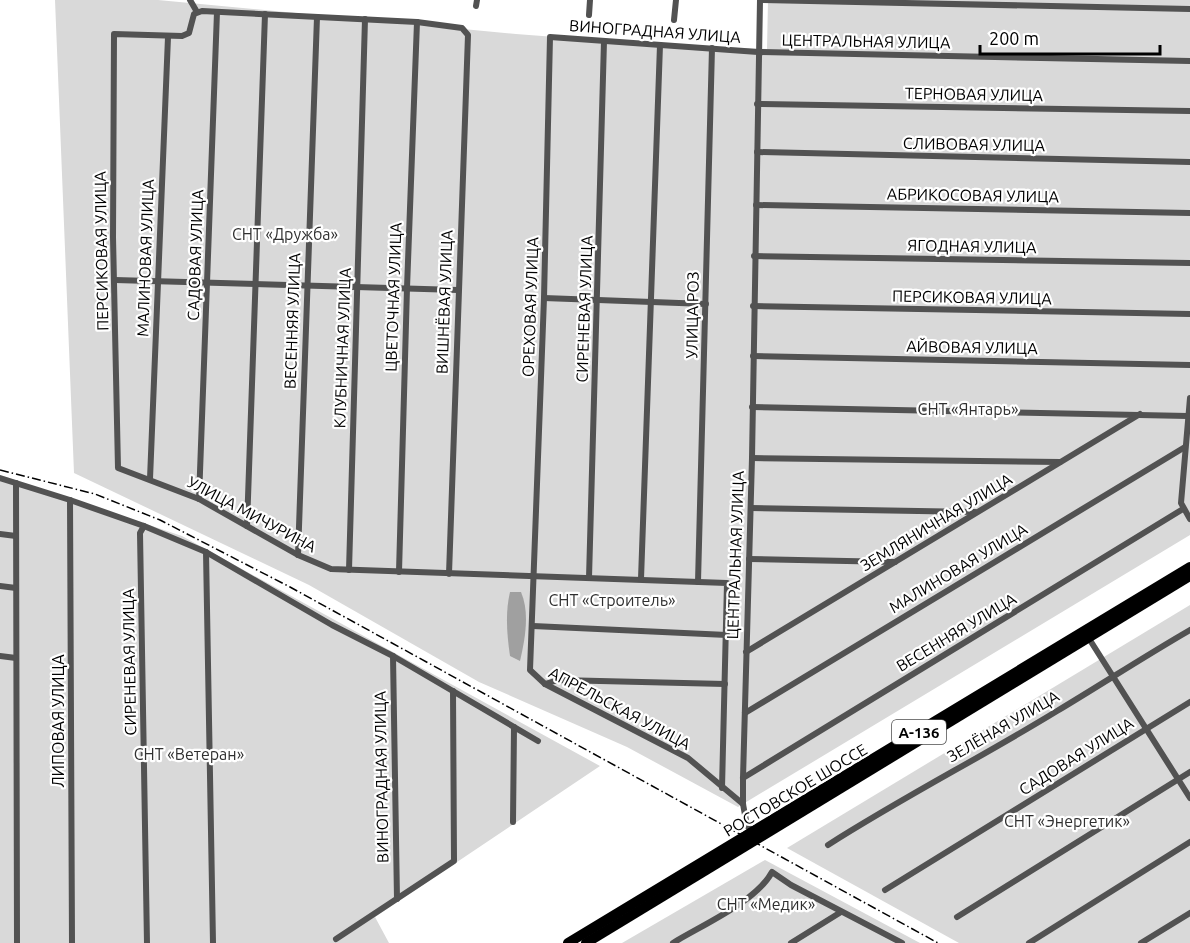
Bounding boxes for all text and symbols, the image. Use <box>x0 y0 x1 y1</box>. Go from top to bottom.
street label: ВИНОГРАДНАЯ УЛИЦА <box>569 16 742 46</box>
scale bar <box>980 18 1160 56</box>
text: 200 m <box>989 28 1039 48</box>
street label: ЦЕНТРАЛЬНАЯ УЛИЦА <box>781 31 951 51</box>
street label: ТЕРНОВАЯ УЛИЦА <box>905 84 1044 104</box>
street label: СЛИВОВАЯ УЛИЦА <box>903 134 1046 154</box>
street label: ПЕРСИКОВАЯ УЛИЦА <box>91 170 111 331</box>
street label: МАЛИНОВАЯ УЛИЦА <box>133 178 157 337</box>
street label: АБРИКОСОВАЯ УЛИЦА <box>887 184 1060 206</box>
street label: САДОВАЯ УЛИЦА <box>184 188 206 321</box>
street label: ЦВЕТОЧНАЯ УЛИЦА <box>381 221 405 372</box>
park label: СНТ «Дружба» <box>232 225 338 243</box>
street label: ВИШНЁВАЯ УЛИЦА <box>432 229 456 374</box>
street label: СИРЕНЕВАЯ УЛИЦА <box>572 235 596 383</box>
street label: ОРЕХОВАЯ УЛИЦА <box>519 236 541 377</box>
street label: ЯГОДНАЯ УЛИЦА <box>907 236 1037 256</box>
street label: ВЕСЕННЯЯ УЛИЦА <box>281 252 303 389</box>
street label: КЛУБНИЧНАЯ УЛИЦА <box>330 267 354 429</box>
street label: УЛИЦА РОЗ <box>682 271 702 359</box>
street label: ПЕРСИКОВАЯ УЛИЦА <box>892 287 1053 307</box>
street label: АЙВОВАЯ УЛИЦА <box>906 336 1039 357</box>
park label: СНТ «Янтарь» <box>918 400 1018 418</box>
street label: ЗЕМЛЯНИЧНАЯ УЛИЦА <box>857 469 1015 574</box>
street label: ЦЕНТРАЛЬНАЯ УЛИЦА <box>723 470 747 640</box>
street label: УЛИЦА МИЧУРИНА <box>185 472 320 556</box>
street label: МАЛИНОВАЯ УЛИЦА <box>886 519 1031 616</box>
street label: СИРЕНЕВАЯ УЛИЦА <box>119 588 139 736</box>
street label: ВЕСЕННЯЯ УЛИЦА <box>893 589 1020 675</box>
park label: СНТ «Строитель» <box>549 591 675 609</box>
street label: ЛИПОВАЯ УЛИЦА <box>49 654 67 788</box>
street label: АПРЕЛЬСКАЯ УЛИЦА <box>546 663 694 753</box>
street label: ЗЕЛЁНАЯ УЛИЦА <box>944 686 1063 765</box>
street label: ВИНОГРАДНАЯ УЛИЦА <box>370 690 392 863</box>
street label: САДОВАЯ УЛИЦА <box>1015 713 1137 798</box>
road number: А-136 <box>892 720 946 744</box>
street label: РОСТОВСКОЕ ШОССЕ <box>720 740 870 840</box>
park label: СНТ «Ветеран» <box>134 745 244 763</box>
park label: СНТ «Энергетик» <box>1004 812 1130 830</box>
park label: СНТ «Медик» <box>717 895 815 913</box>

